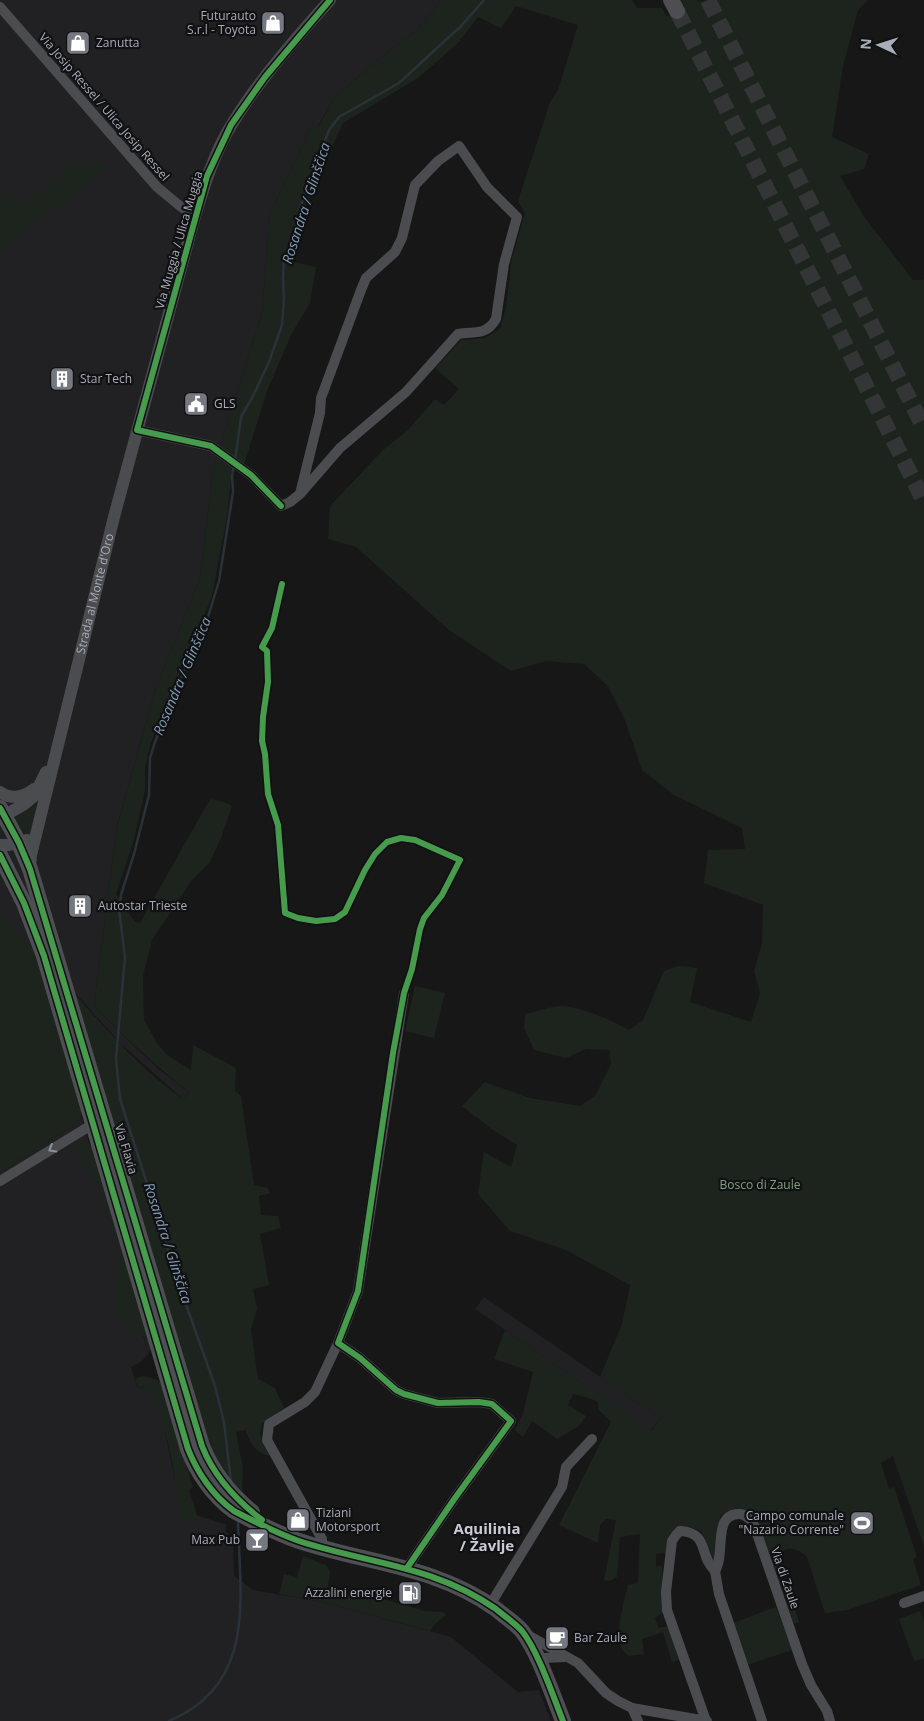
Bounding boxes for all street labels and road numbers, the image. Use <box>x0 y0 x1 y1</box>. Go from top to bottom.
street label: Via Josip Ressel / Ulica Josip Ressel <box>35 29 173 184</box>
street label: Via Muggia / Ulica Muggia <box>151 169 206 311</box>
street label: Strada al Monte d'Oro <box>72 532 118 656</box>
street label: Via Flavia <box>111 1122 142 1176</box>
street label: Via di Zaule <box>767 1545 804 1611</box>

